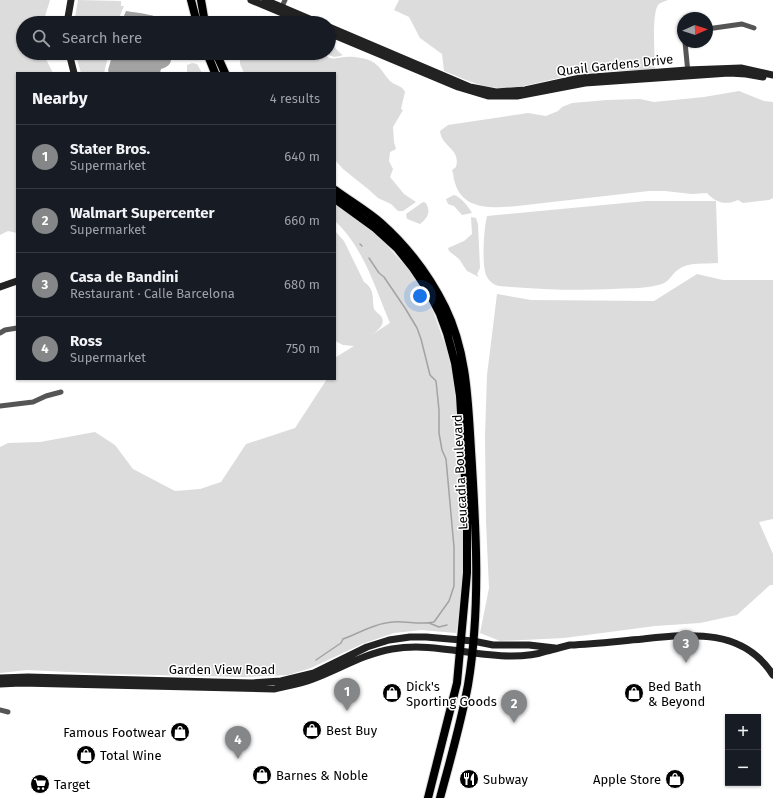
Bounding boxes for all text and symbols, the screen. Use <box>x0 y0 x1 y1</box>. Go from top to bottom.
north arrow <box>677 12 713 48</box>
search box <box>16 16 336 60</box>
icon: search <box>30 27 52 49</box>
text: Search here <box>62 29 142 47</box>
street label: Quail Gardens Drive <box>556 51 674 79</box>
text: Nearby <box>32 88 87 109</box>
text: 4 results <box>270 91 320 106</box>
text: Stater Bros. <box>70 140 150 158</box>
text: 1 <box>42 149 48 164</box>
text: 640 m <box>284 149 320 164</box>
text: Supermarket <box>70 158 146 173</box>
text: Walmart Supercenter <box>70 204 215 222</box>
text: 2 <box>42 213 48 228</box>
text: 660 m <box>284 213 320 228</box>
text: Supermarket <box>70 222 146 237</box>
text: Casa de Bandini <box>70 268 179 286</box>
text: 3 <box>42 277 48 292</box>
text: 680 m <box>284 277 320 292</box>
text: Restaurant · Calle Barcelona <box>70 286 235 301</box>
your location <box>410 286 430 306</box>
text: Ross <box>70 332 102 350</box>
text: 4 <box>41 341 49 356</box>
text: 750 m <box>286 341 320 356</box>
text: Supermarket <box>70 350 146 365</box>
street label: Leucadia Boulevard <box>449 414 471 530</box>
pin: 3 <box>673 630 699 663</box>
street label: Garden View Road <box>169 662 275 677</box>
pin: 1 <box>334 678 360 711</box>
place label: Dick's Sporting Goods <box>406 679 497 709</box>
place label: Bed Bath & Beyond <box>648 679 705 709</box>
shop icon: Dick's Sporting Goods <box>381 682 403 704</box>
shop icon: Bed Bath & Beyond <box>623 682 645 704</box>
pin: 2 <box>501 690 527 723</box>
map controls <box>725 714 761 786</box>
button: + <box>725 714 761 750</box>
shop icon: Best Buy <box>301 719 323 741</box>
shop icon: Famous Footwear <box>169 721 191 743</box>
place label: Best Buy <box>326 723 378 738</box>
place label: Famous Footwear <box>63 725 166 740</box>
pin: 4 <box>225 726 251 759</box>
shop icon: Total Wine <box>75 744 97 766</box>
place label: Total Wine <box>100 748 162 763</box>
button: − <box>725 750 761 786</box>
shop icon: Barnes & Noble <box>251 764 273 786</box>
place label: Barnes & Noble <box>276 768 368 783</box>
restaurant icon: Subway <box>458 768 480 790</box>
shop icon: Apple Store <box>664 768 686 790</box>
place label: Subway <box>483 772 528 787</box>
place label: Apple Store <box>593 772 661 787</box>
supermarket icon: Target <box>29 773 51 795</box>
place label: Target <box>54 777 91 792</box>

